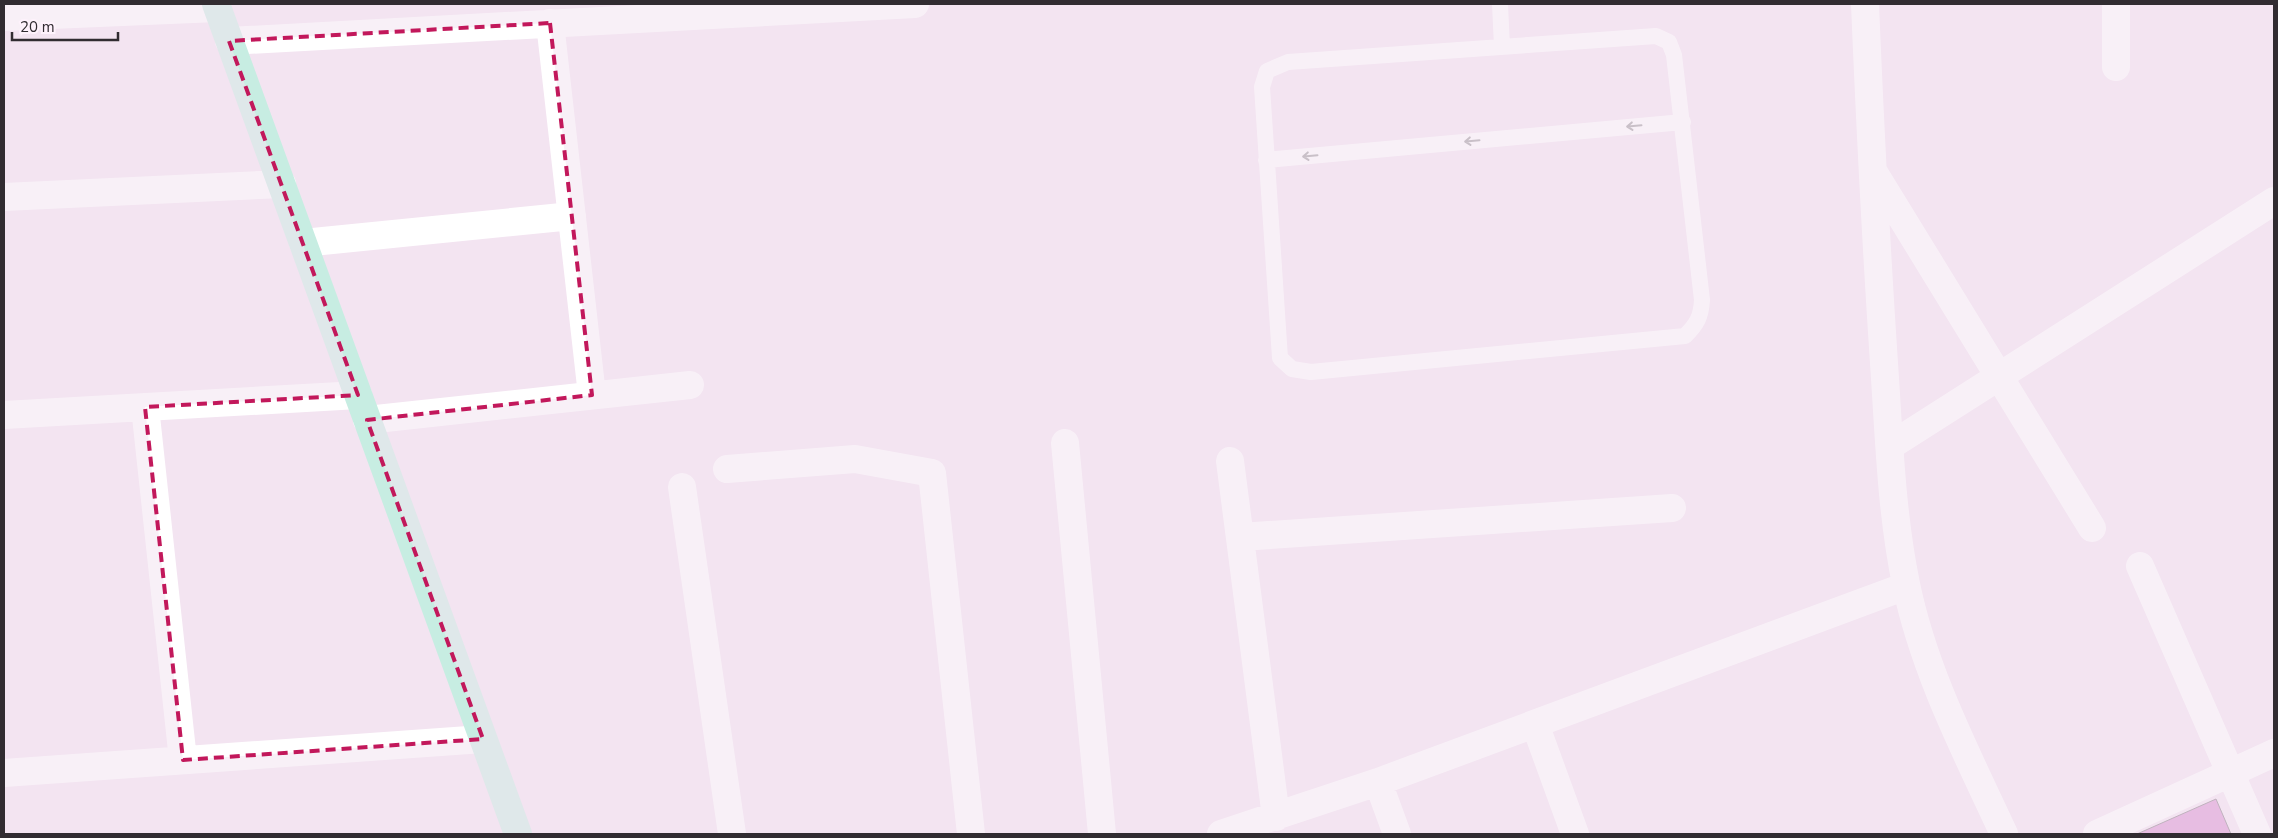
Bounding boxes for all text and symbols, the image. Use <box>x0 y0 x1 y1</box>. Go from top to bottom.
scale bar <box>12 10 119 42</box>
text: 20 m <box>20 17 55 37</box>
one-way arrow <box>1626 122 1642 131</box>
one-way arrow <box>1464 136 1480 146</box>
one-way arrow <box>1303 151 1319 160</box>

